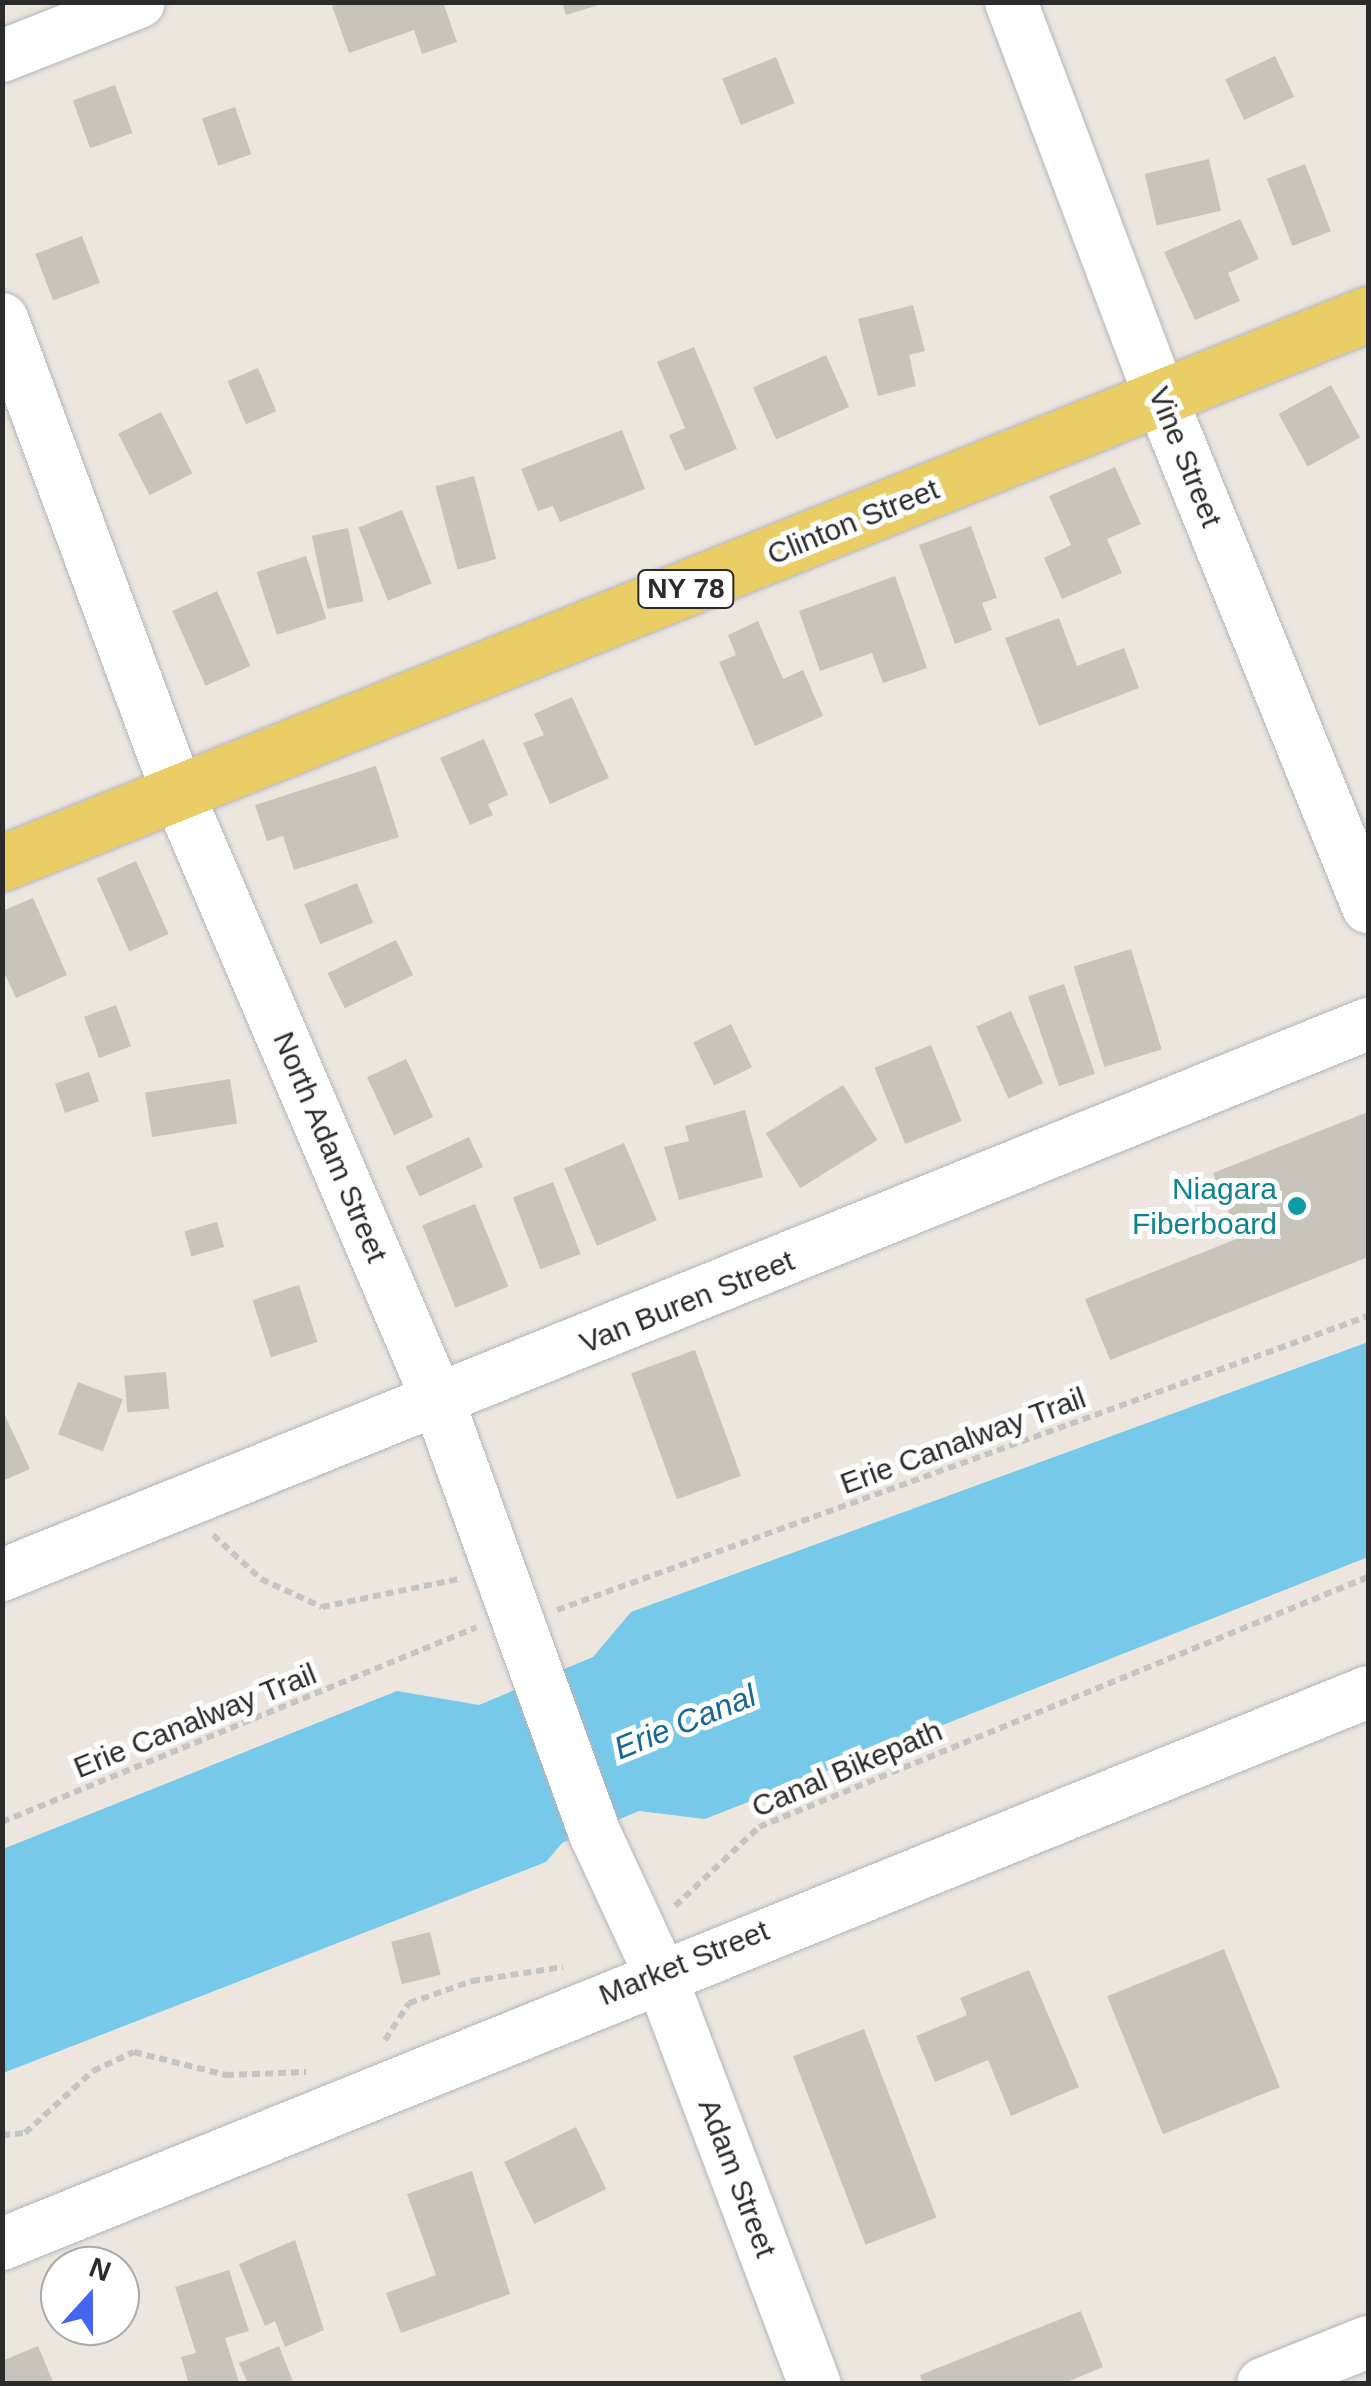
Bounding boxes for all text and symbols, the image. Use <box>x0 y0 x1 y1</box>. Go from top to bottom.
street label: Vine Street <box>1141 382 1229 532</box>
street label: Clinton Street <box>762 471 944 573</box>
road number: NY 78 <box>636 566 736 612</box>
street label: North Adam Street <box>265 1026 395 1268</box>
place label: Niagara Fiberboard <box>1132 1171 1277 1242</box>
marker: Niagara Fiberboard <box>1286 1195 1308 1217</box>
street label: Van Buren Street <box>575 1243 799 1361</box>
street label: Erie Canalway Trail <box>835 1380 1091 1502</box>
street label: Erie Canalway Trail <box>68 1656 322 1786</box>
water label: Erie Canal <box>609 1676 761 1768</box>
street label: Canal Bikepath <box>746 1713 948 1825</box>
street label: Market Street <box>594 1913 774 2013</box>
street label: Adam Street <box>690 2094 784 2262</box>
north arrow <box>40 2246 140 2346</box>
text: N <box>85 2251 115 2287</box>

